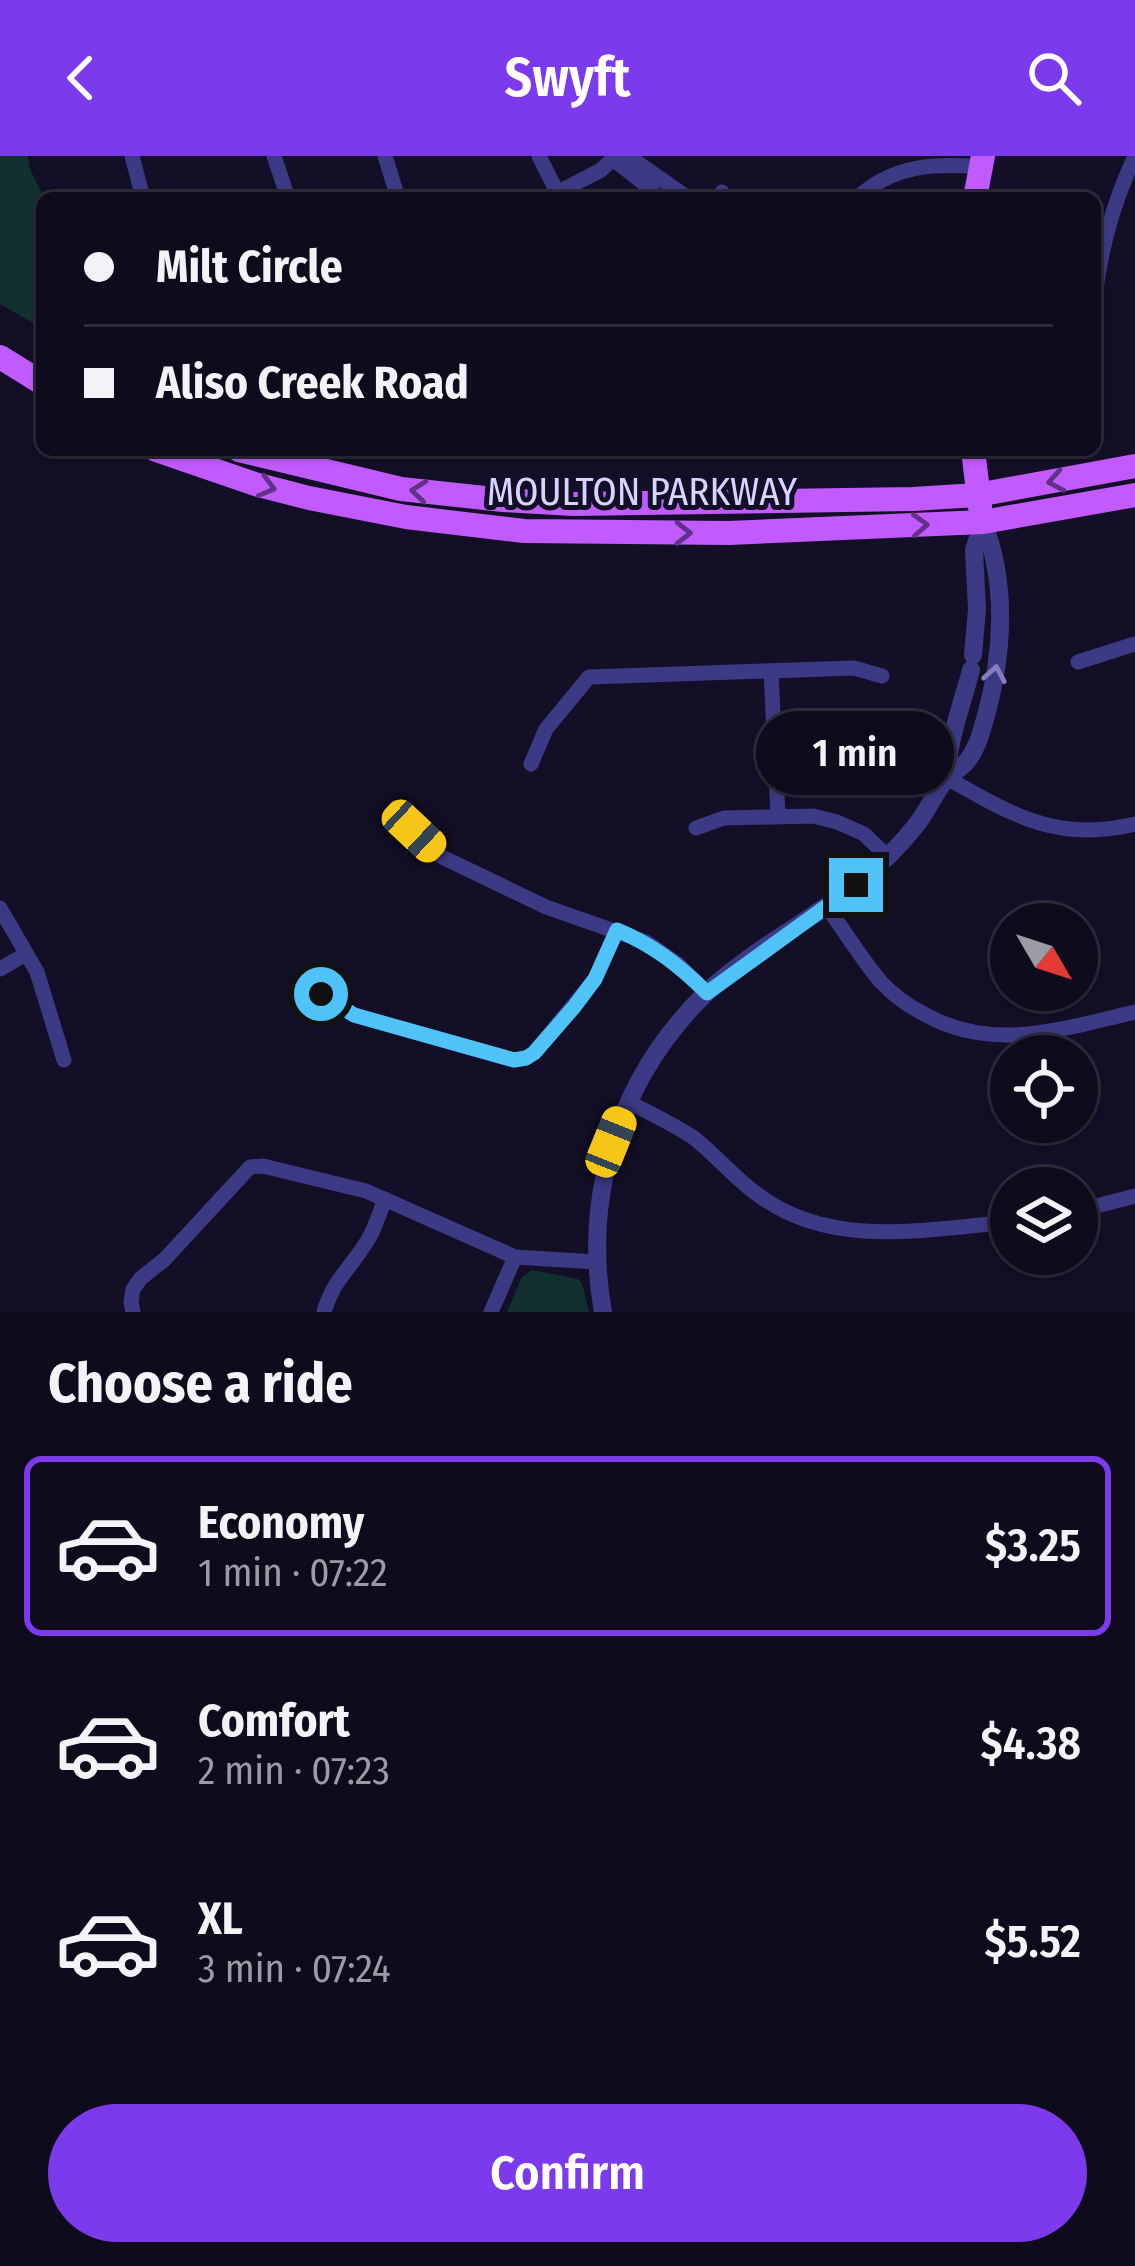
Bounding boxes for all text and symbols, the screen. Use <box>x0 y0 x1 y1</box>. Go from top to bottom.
icon: back <box>48 45 114 111</box>
icon: search <box>1021 45 1087 111</box>
text: Swyft <box>505 46 630 110</box>
text: Milt Circle <box>156 240 342 294</box>
text: Aliso Creek Road <box>156 356 469 410</box>
one-way arrow <box>1047 467 1067 493</box>
street label: MOULTON PARKWAY <box>487 469 798 515</box>
one-way arrow <box>256 472 277 497</box>
one-way arrow <box>409 478 429 504</box>
one-way arrow <box>911 512 930 538</box>
one-way arrow <box>675 520 693 546</box>
one-way arrow <box>982 664 1007 684</box>
callout: 1 min <box>757 711 955 795</box>
text: 1 min <box>813 730 897 776</box>
car <box>375 793 453 869</box>
route end <box>829 858 883 912</box>
north arrow <box>990 903 1098 1011</box>
map controls <box>990 903 1098 1275</box>
route start <box>294 967 348 1021</box>
button: locate <box>990 1035 1098 1143</box>
car <box>581 1102 641 1182</box>
button: layers <box>990 1167 1098 1275</box>
text: Choose a ride <box>48 1352 353 1416</box>
icon: car <box>54 1492 162 1600</box>
text: Economy <box>198 1496 364 1550</box>
text: $3.25 <box>985 1519 1081 1573</box>
text: 1 min · 07:22 <box>198 1550 387 1596</box>
icon: car <box>54 1690 162 1798</box>
text: Comfort <box>198 1694 350 1748</box>
text: $4.38 <box>981 1717 1081 1771</box>
text: 2 min · 07:23 <box>198 1748 390 1794</box>
icon: car <box>54 1888 162 1996</box>
text: XL <box>198 1892 243 1946</box>
text: $5.52 <box>985 1915 1081 1969</box>
text: 3 min · 07:24 <box>198 1946 391 1992</box>
button: Confirm <box>48 2104 1087 2242</box>

